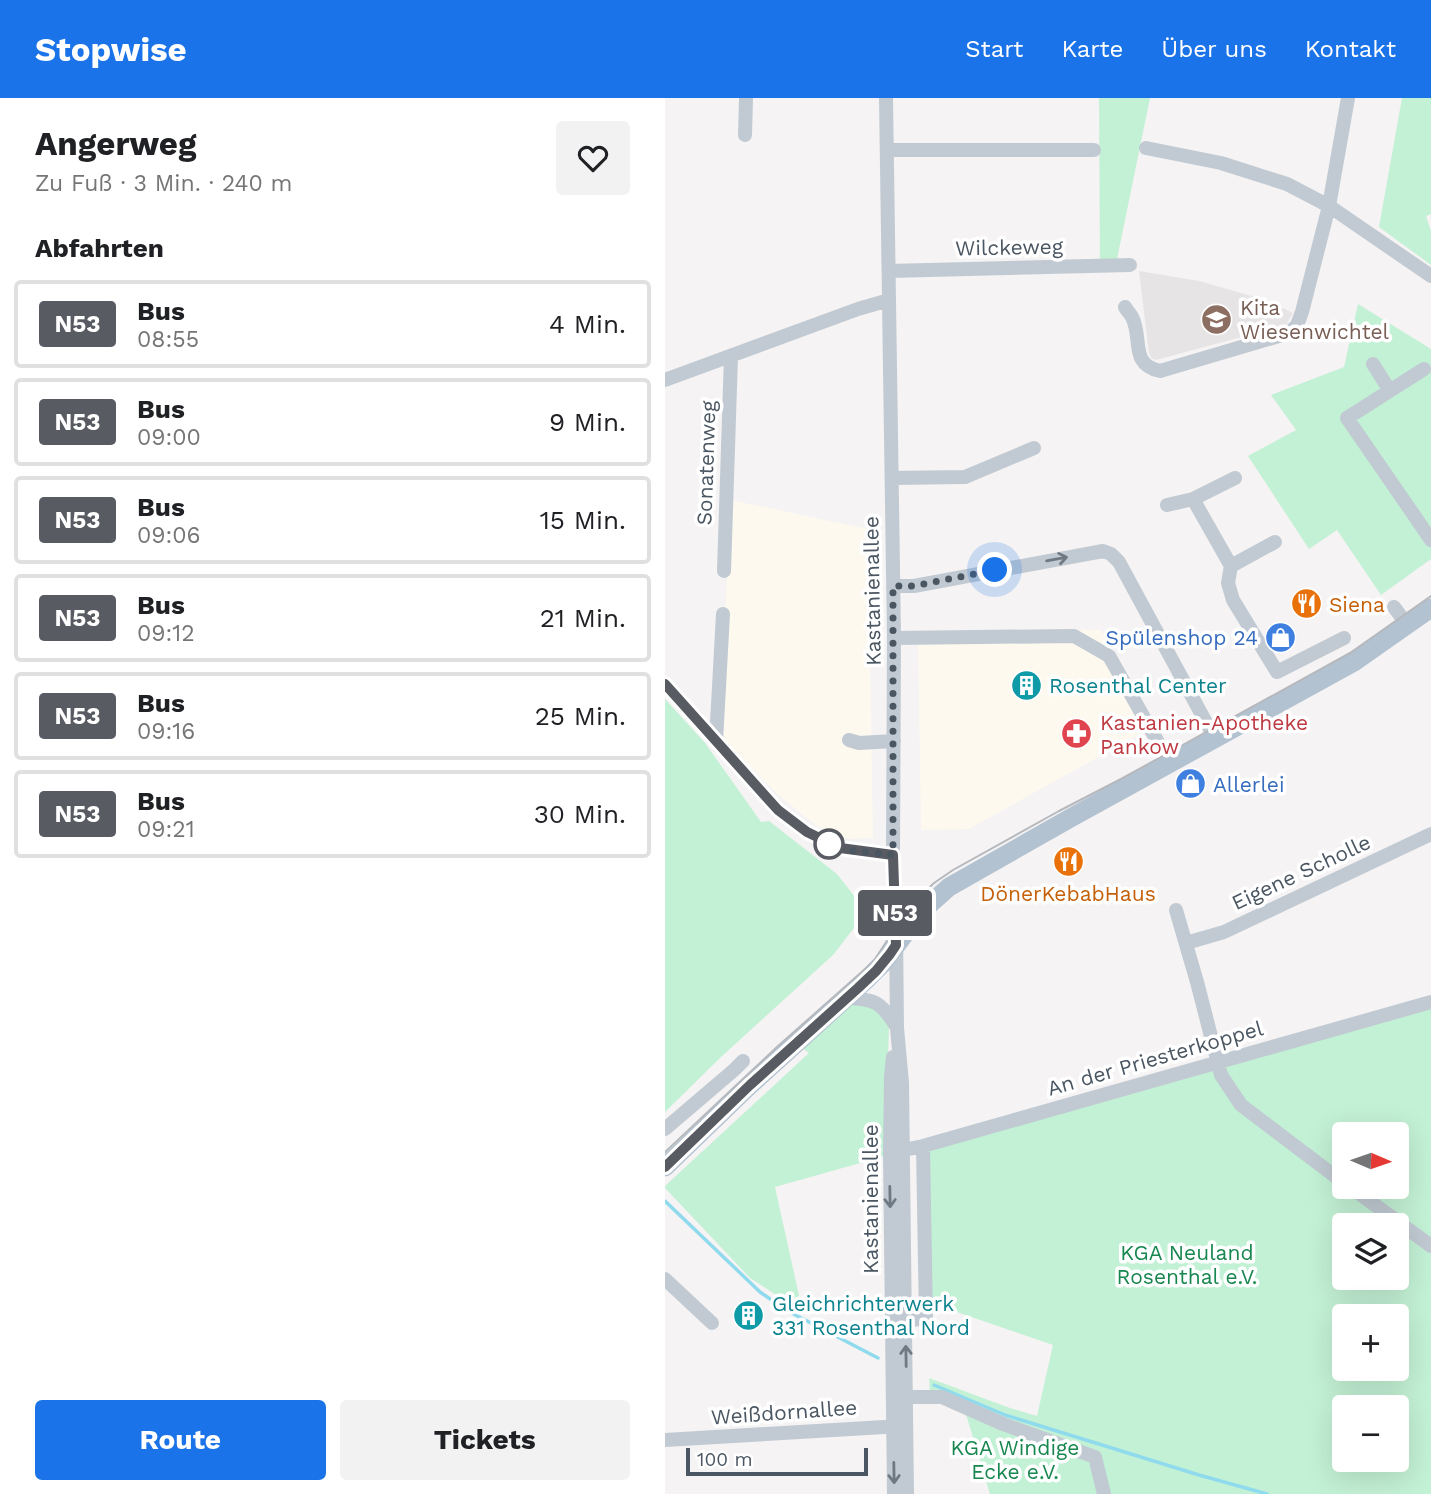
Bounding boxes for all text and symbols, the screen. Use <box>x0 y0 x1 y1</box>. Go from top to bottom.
text: Stopwise <box>35 30 187 69</box>
text: Start <box>965 35 1023 63</box>
text: Karte <box>1061 35 1123 63</box>
text: Über uns <box>1161 35 1267 63</box>
text: Kontakt <box>1305 35 1396 63</box>
button: heart <box>556 121 630 195</box>
text: Angerweg <box>35 124 196 163</box>
text: Zu Fuß · 3 Min. · 240 m <box>35 170 293 197</box>
text: Abfahrten <box>35 233 164 263</box>
street label: Wilckeweg <box>955 234 1064 260</box>
place label: Kita Wiesenwichtel <box>1240 295 1390 344</box>
text: Bus <box>137 296 185 326</box>
school or university icon: Kita Wiesenwichtel <box>1200 302 1234 336</box>
text: 4 Min. <box>549 309 626 339</box>
text: N53 <box>54 310 101 338</box>
text: 08:55 <box>137 326 199 353</box>
text: Bus <box>137 394 185 424</box>
street label: Sonatenweg <box>691 399 721 526</box>
text: 9 Min. <box>549 407 626 437</box>
text: N53 <box>54 408 101 436</box>
text: 09:00 <box>137 424 201 451</box>
text: Bus <box>137 492 185 522</box>
text: 15 Min. <box>540 505 626 535</box>
text: N53 <box>54 506 101 534</box>
street label: Kastanienallee <box>858 516 886 666</box>
text: 09:06 <box>137 522 201 549</box>
your location <box>977 552 1012 587</box>
one-way arrow <box>1045 552 1068 565</box>
restaurant icon: Siena <box>1289 587 1323 621</box>
text: Bus <box>137 590 185 620</box>
place label: Siena <box>1329 592 1385 617</box>
text: 21 Min. <box>540 603 626 633</box>
text: N53 <box>54 604 101 632</box>
text: 09:12 <box>137 620 195 647</box>
shop icon: Spülenshop 24 <box>1264 620 1298 654</box>
place label: Spülenshop 24 <box>1106 625 1258 650</box>
building icon: Rosenthal Center <box>1009 668 1043 702</box>
place label: Rosenthal Center <box>1049 673 1227 698</box>
text: Bus <box>137 688 185 718</box>
text: 25 Min. <box>535 701 626 731</box>
text: N53 <box>54 702 101 730</box>
place label: Kastanien-Apotheke Pankow <box>1100 710 1308 759</box>
pharmacy icon: Kastanien-Apotheke Pankow <box>1060 717 1094 751</box>
text: 09:16 <box>137 718 195 745</box>
shop icon: Allerlei <box>1173 767 1207 801</box>
place label: Allerlei <box>1213 772 1285 797</box>
text: Bus <box>137 786 185 816</box>
text: 30 Min. <box>534 799 626 829</box>
text: N53 <box>54 800 101 828</box>
text: 09:21 <box>137 816 195 843</box>
unlabelled marker <box>814 829 844 859</box>
street label: Eigene Scholle <box>1228 829 1374 915</box>
restaurant icon: DönerKebabHaus <box>1051 844 1085 878</box>
place label: DönerKebabHaus <box>980 881 1156 906</box>
line badge: N53 <box>855 890 935 936</box>
text: N53 <box>872 899 918 927</box>
street label: An der Priesterkoppel <box>1044 1015 1266 1101</box>
north arrow <box>1332 1122 1409 1199</box>
map controls <box>1332 1122 1409 1472</box>
street label: Kastanienallee <box>858 1124 883 1274</box>
one-way arrow <box>884 1185 897 1208</box>
button: layers <box>1332 1213 1409 1290</box>
park label: KGA Neuland Rosenthal e.V. <box>1117 1240 1257 1289</box>
place label: Gleichrichterwerk 331 Rosenthal Nord <box>772 1291 970 1340</box>
building icon: Gleichrichterwerk 331 Rosenthal Nord <box>732 1298 766 1332</box>
button: + <box>1332 1304 1409 1381</box>
one-way arrow <box>899 1344 912 1367</box>
street label: Weißdornallee <box>710 1394 858 1430</box>
button: − <box>1332 1395 1409 1472</box>
button: Route <box>35 1400 326 1480</box>
button: Tickets <box>340 1400 630 1480</box>
park label: KGA Windige Ecke e.V. <box>951 1435 1079 1484</box>
scale bar <box>686 1445 868 1477</box>
text: 100 m <box>697 1448 753 1471</box>
one-way arrow <box>887 1462 901 1485</box>

